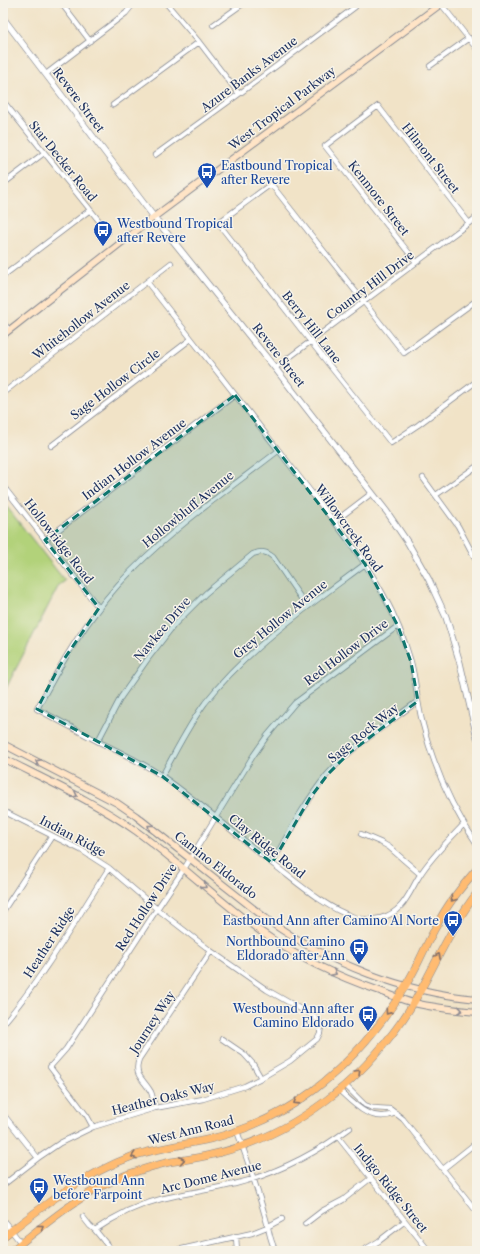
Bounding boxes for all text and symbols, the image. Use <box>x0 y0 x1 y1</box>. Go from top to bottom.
street label: Azure Banks Avenue <box>197 33 300 116</box>
street label: West Tropical Parkway <box>225 63 339 154</box>
street label: Revere Street <box>50 65 109 136</box>
street label: Star Decker Road <box>26 118 101 205</box>
street label: Hilmont Street <box>399 120 464 197</box>
place label: Eastbound Tropical after Revere <box>221 158 333 187</box>
street label: Kenmore Street <box>345 158 413 239</box>
bus stop icon: Eastbound Tropical after Revere <box>196 161 218 189</box>
place label: Westbound Tropical after Revere <box>116 216 233 245</box>
bus stop icon: Westbound Tropical after Revere <box>92 219 114 247</box>
street label: Country Hill Drive <box>323 247 417 323</box>
street label: Whitehollow Avenue <box>29 277 133 363</box>
street label: Berry Hill Lane <box>279 288 345 366</box>
street label: Revere Street <box>249 320 309 391</box>
street label: Sage Hollow Circle <box>67 345 163 423</box>
street label: Indian Hollow Avenue <box>79 415 189 503</box>
street label: Hollowbluff Avenue <box>139 467 237 550</box>
street label: Willowcreek Road <box>312 480 386 575</box>
street label: Hollowridge Road <box>21 496 97 587</box>
street label: Grey Hollow Avenue <box>230 576 330 662</box>
street label: Nawkee Drive <box>131 593 194 664</box>
street label: Red Hollow Drive <box>301 615 391 688</box>
street label: Sage Rock Way <box>325 700 401 766</box>
one-way arrow <box>35 759 42 767</box>
one-way arrow <box>71 790 78 798</box>
street label: Clay Ridge Road <box>226 811 309 882</box>
street label: Indian Ridge <box>37 812 109 860</box>
one-way arrow <box>148 825 155 832</box>
street label: Camino Eldorado <box>172 828 260 902</box>
street label: Red Hollow Drive <box>112 860 180 954</box>
one-way arrow <box>199 881 206 888</box>
one-way arrow <box>450 895 457 902</box>
street label: Heather Ridge <box>20 903 78 981</box>
bus stop icon: Eastbound Ann after Camino Al Norte <box>442 909 464 937</box>
place label: Eastbound Ann after Camino Al Norte <box>222 913 439 928</box>
place label: Northbound Camino Eldorado after Ann <box>226 934 345 963</box>
bus stop icon: Northbound Camino Eldorado after Ann <box>348 937 370 965</box>
one-way arrow <box>434 953 441 960</box>
one-way arrow <box>330 968 338 976</box>
street label: Journey Way <box>125 988 178 1058</box>
place label: Westbound Ann after Camino Eldorado <box>232 1001 354 1030</box>
bus stop icon: Westbound Ann after Camino Eldorado <box>357 1004 379 1032</box>
one-way arrow <box>457 1006 463 1015</box>
one-way arrow <box>386 1007 393 1014</box>
one-way arrow <box>353 1070 361 1077</box>
street label: Heather Oaks Way <box>110 1078 216 1118</box>
one-way arrow <box>293 1098 300 1105</box>
street label: West Ann Road <box>146 1112 236 1148</box>
street label: Indigo Ridge Street <box>351 1141 432 1236</box>
one-way arrow <box>131 1152 138 1160</box>
one-way arrow <box>179 1156 185 1165</box>
street label: Arc Dome Avenue <box>158 1157 263 1197</box>
place label: Westbound Ann before Farpoint <box>52 1173 145 1202</box>
bus stop icon: Westbound Ann before Farpoint <box>28 1176 50 1204</box>
one-way arrow <box>37 1225 44 1232</box>

